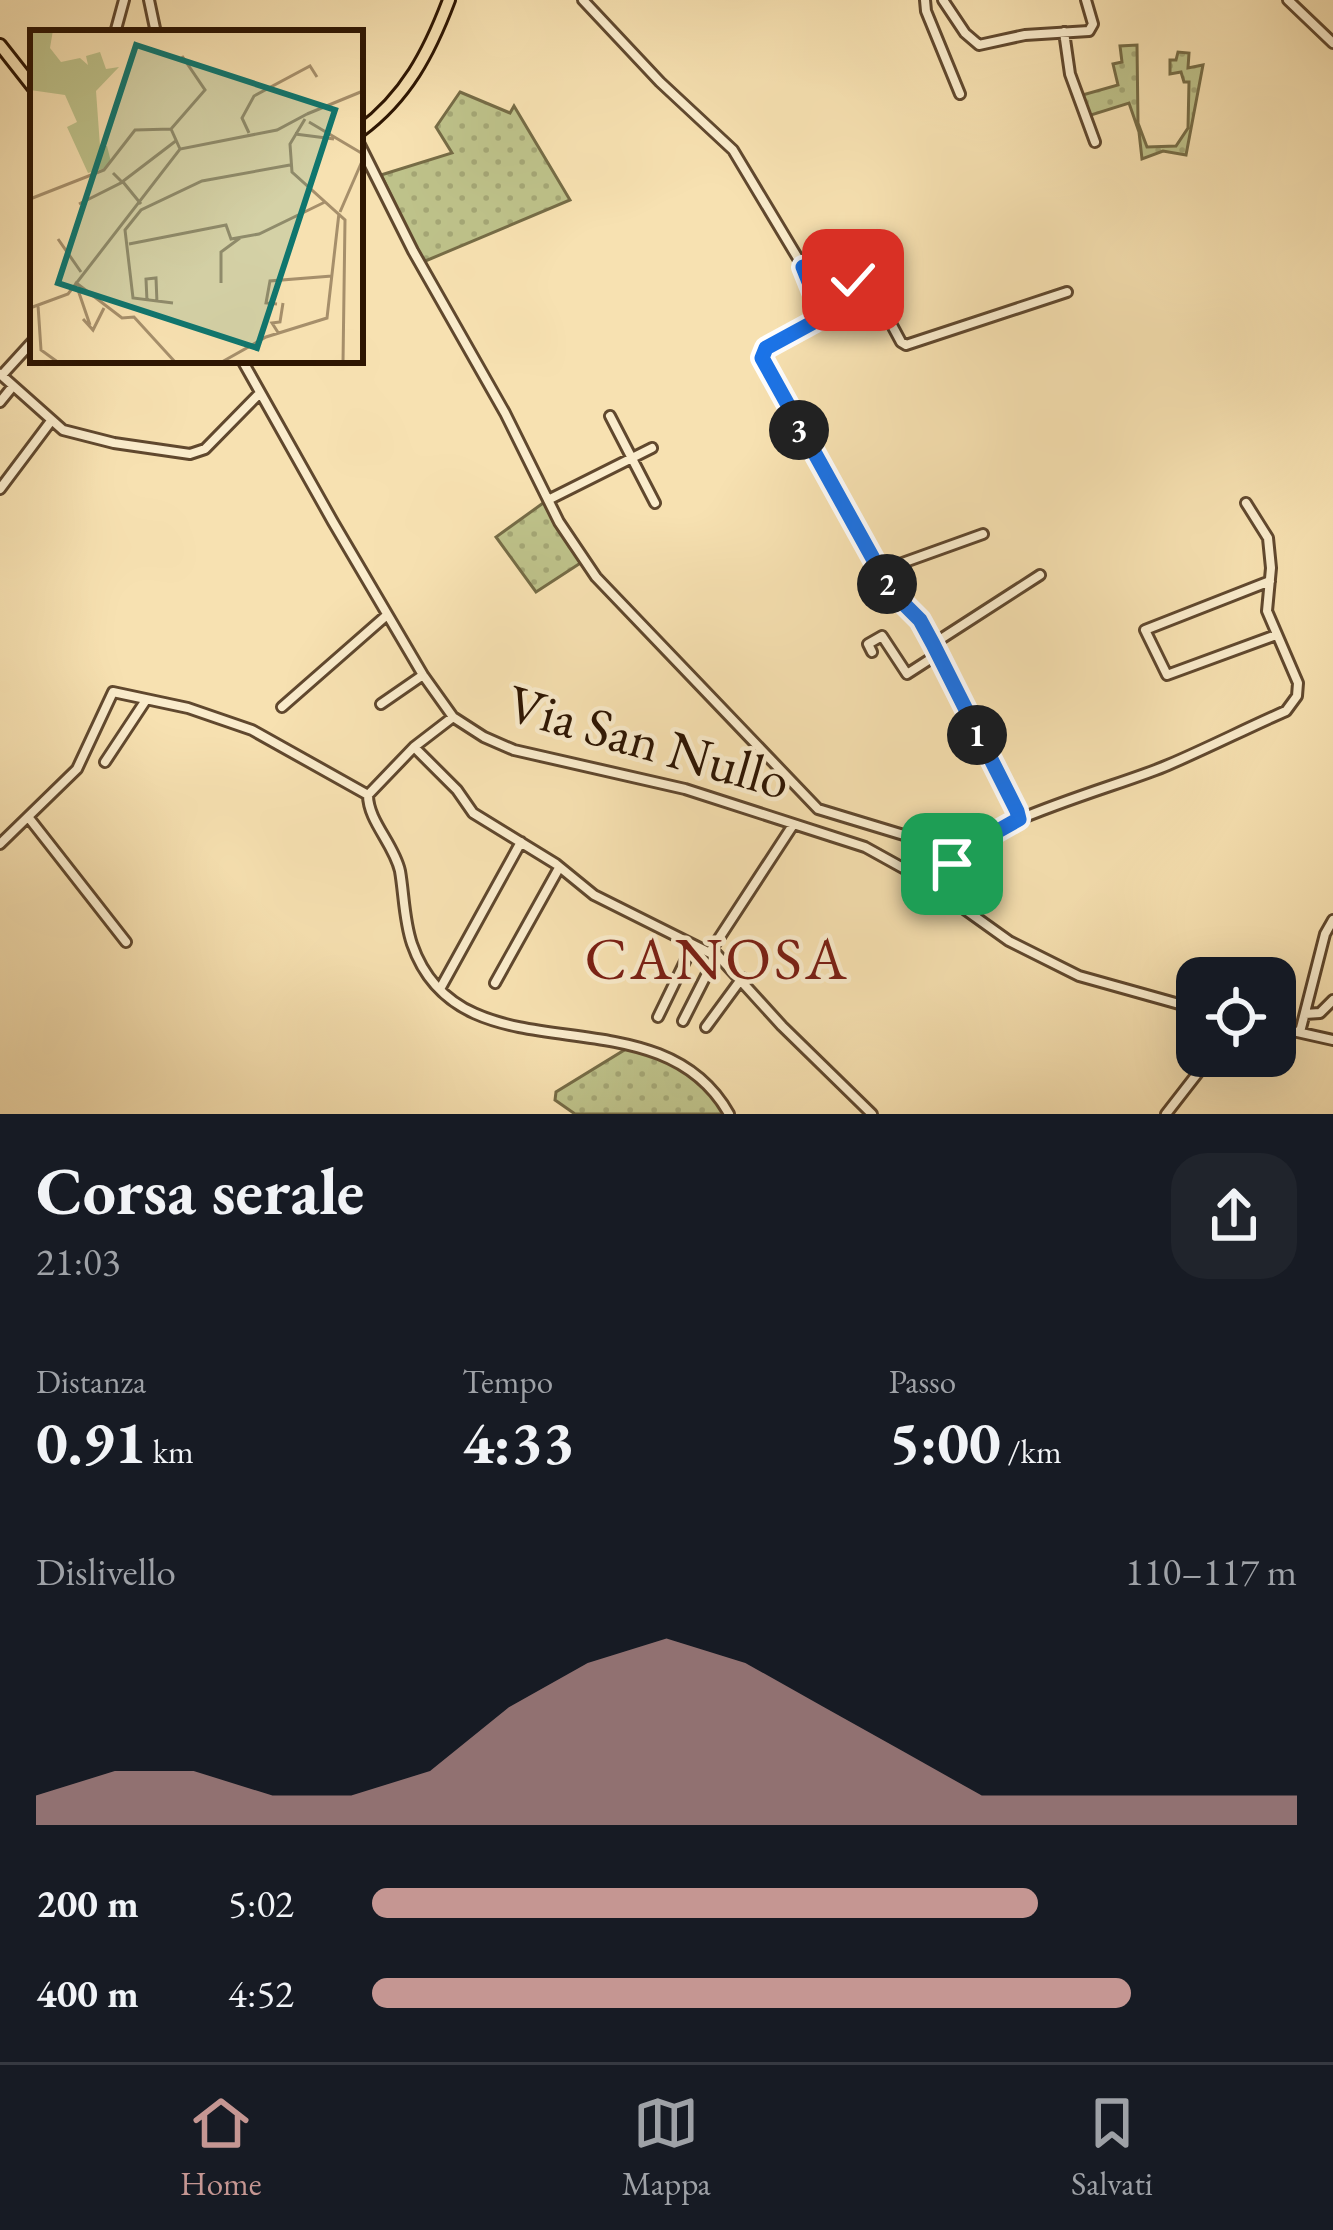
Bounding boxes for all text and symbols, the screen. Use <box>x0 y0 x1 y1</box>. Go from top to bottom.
inset map <box>30 30 363 363</box>
pin <box>802 229 904 331</box>
icon: check <box>820 247 886 313</box>
pin: 3 <box>769 400 829 460</box>
text: 3 <box>790 408 808 451</box>
pin: 2 <box>857 554 917 614</box>
text: 2 <box>878 562 896 605</box>
street label: Via San Nullo <box>500 667 798 815</box>
pin: 1 <box>947 705 1007 765</box>
text: 1 <box>968 713 986 756</box>
pin <box>901 813 1003 915</box>
icon: arrive <box>919 831 985 897</box>
district label: CANOSA <box>585 919 849 997</box>
map controls <box>1176 957 1296 1077</box>
button: locate <box>1176 957 1296 1077</box>
text: Corsa serale <box>36 1148 364 1234</box>
button: share <box>1171 1153 1297 1279</box>
text: 21:03 <box>36 1236 121 1287</box>
text: Distanza <box>36 1360 146 1403</box>
text: Tempo <box>462 1360 553 1403</box>
text: Passo <box>889 1360 956 1403</box>
text: 0.91 <box>36 1403 146 1481</box>
text: 4:33 <box>462 1403 574 1481</box>
text: 5:00 <box>889 1403 1001 1481</box>
text: km <box>146 1430 194 1473</box>
text: /km <box>1001 1430 1062 1473</box>
text: Dislivello <box>36 1546 176 1597</box>
text: 110–117 m <box>1125 1546 1297 1597</box>
text: 200 m <box>36 1878 139 1929</box>
text: 5:02 <box>228 1878 294 1929</box>
text: 400 m <box>36 1968 139 2019</box>
text: 4:52 <box>228 1968 294 2019</box>
tab: Home <box>180 2090 262 2205</box>
tab: Mappa <box>622 2090 711 2205</box>
tab: Salvati <box>1071 2090 1153 2205</box>

